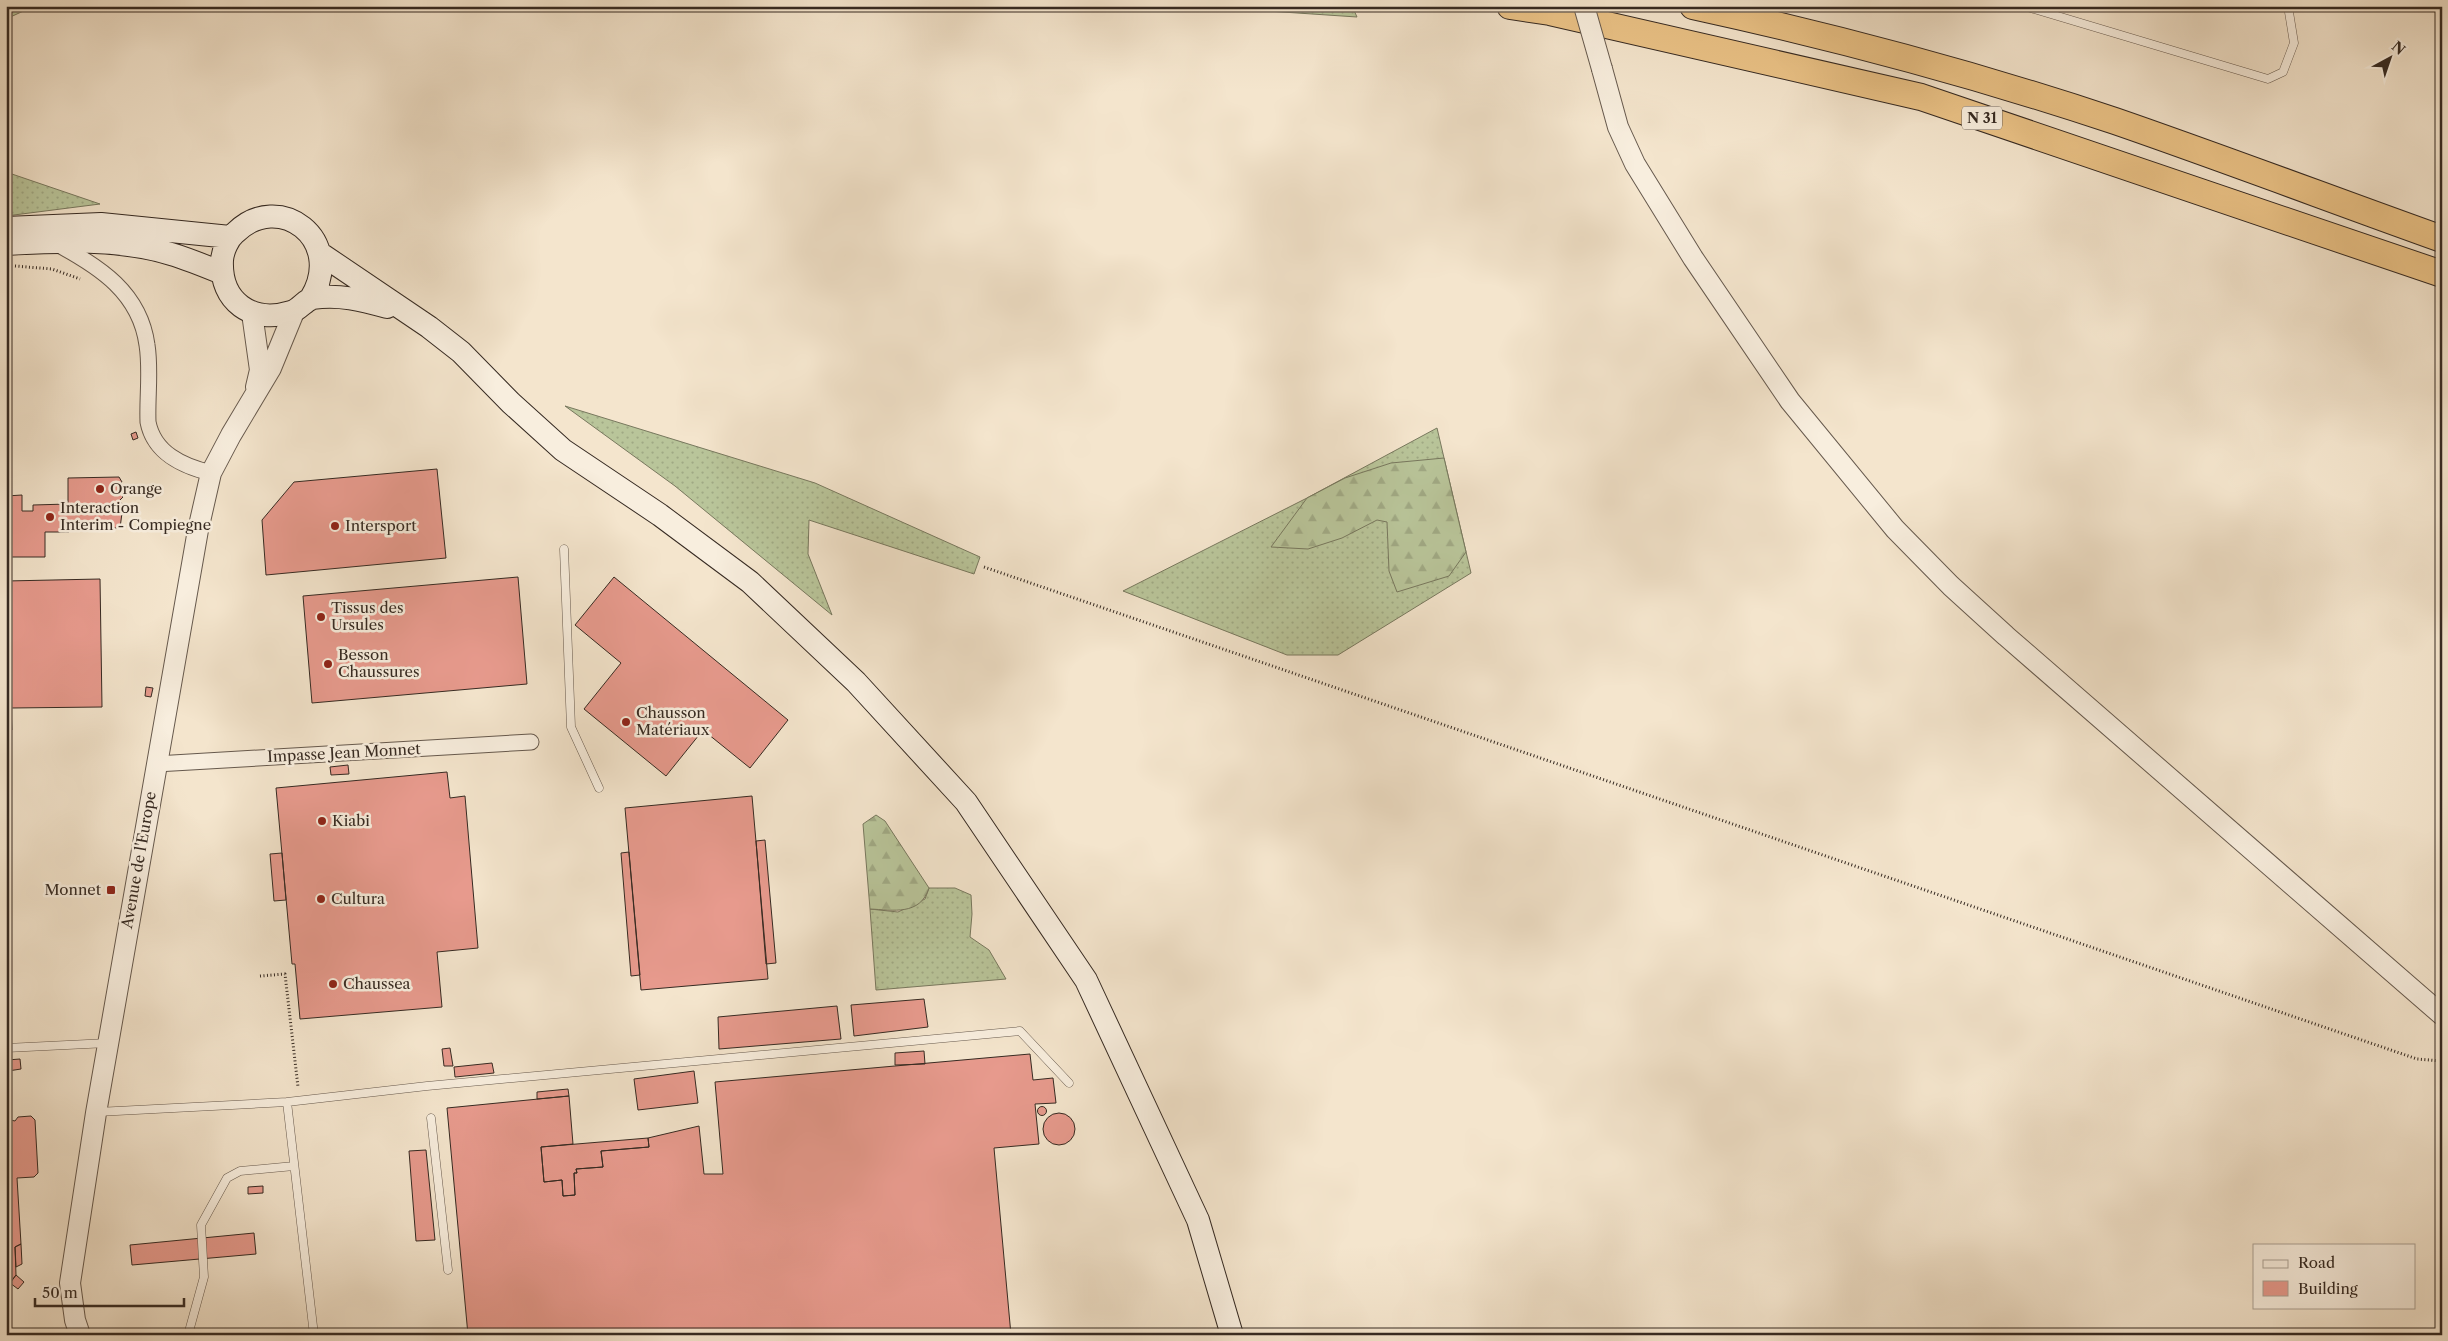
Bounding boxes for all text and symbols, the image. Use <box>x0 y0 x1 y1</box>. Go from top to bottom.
north arrow <box>2366 32 2416 82</box>
text: N <box>2388 37 2409 59</box>
road number: N 31 <box>1962 106 2002 130</box>
place label: Orange <box>110 479 162 498</box>
marker: Orange <box>94 483 106 495</box>
place label: Interaction Interim - Compiegne <box>60 498 211 534</box>
marker: Interaction Interim - Compiegne <box>44 511 56 523</box>
place label: Intersport <box>345 516 417 535</box>
marker: Intersport <box>329 520 341 532</box>
place label: Tissus des Ursules <box>331 598 403 634</box>
marker: Tissus des Ursules <box>315 611 327 623</box>
place label: Besson Chaussures <box>338 645 419 681</box>
marker: Besson Chaussures <box>322 658 334 670</box>
place label: Chausson Matériaux <box>636 703 710 739</box>
marker: Chausson Matériaux <box>620 716 632 728</box>
street label: Impasse Jean Monnet <box>267 739 422 766</box>
street label: Avenue de l'Europe <box>117 790 160 931</box>
place label: Kiabi <box>332 811 370 830</box>
marker: Kiabi <box>316 815 328 827</box>
place label: Monnet <box>45 880 102 899</box>
marker: Monnet <box>105 884 117 896</box>
place label: Cultura <box>331 889 385 908</box>
marker: Cultura <box>315 893 327 905</box>
place label: Chaussea <box>343 974 411 993</box>
marker: Chaussea <box>327 978 339 990</box>
legend <box>2253 1244 2416 1308</box>
text: Road <box>2298 1253 2335 1272</box>
scale bar <box>35 1276 184 1308</box>
text: Building <box>2298 1279 2358 1298</box>
text: 50 m <box>42 1283 78 1302</box>

